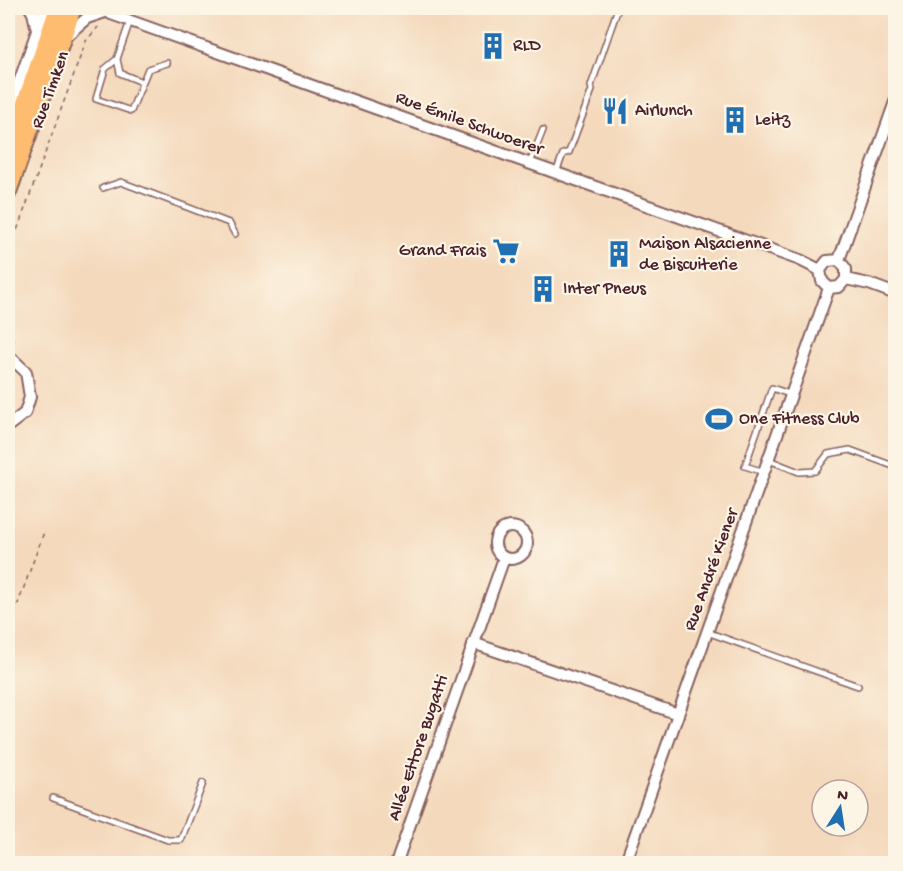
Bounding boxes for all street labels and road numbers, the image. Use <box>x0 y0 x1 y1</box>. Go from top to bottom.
street label: Rue Timken <box>27 48 75 132</box>
street label: Rue Émile Schwoerer <box>392 88 547 161</box>
street label: Rue André Kiener <box>680 505 744 634</box>
street label: Allée Ettore Bugatti <box>384 672 454 824</box>

